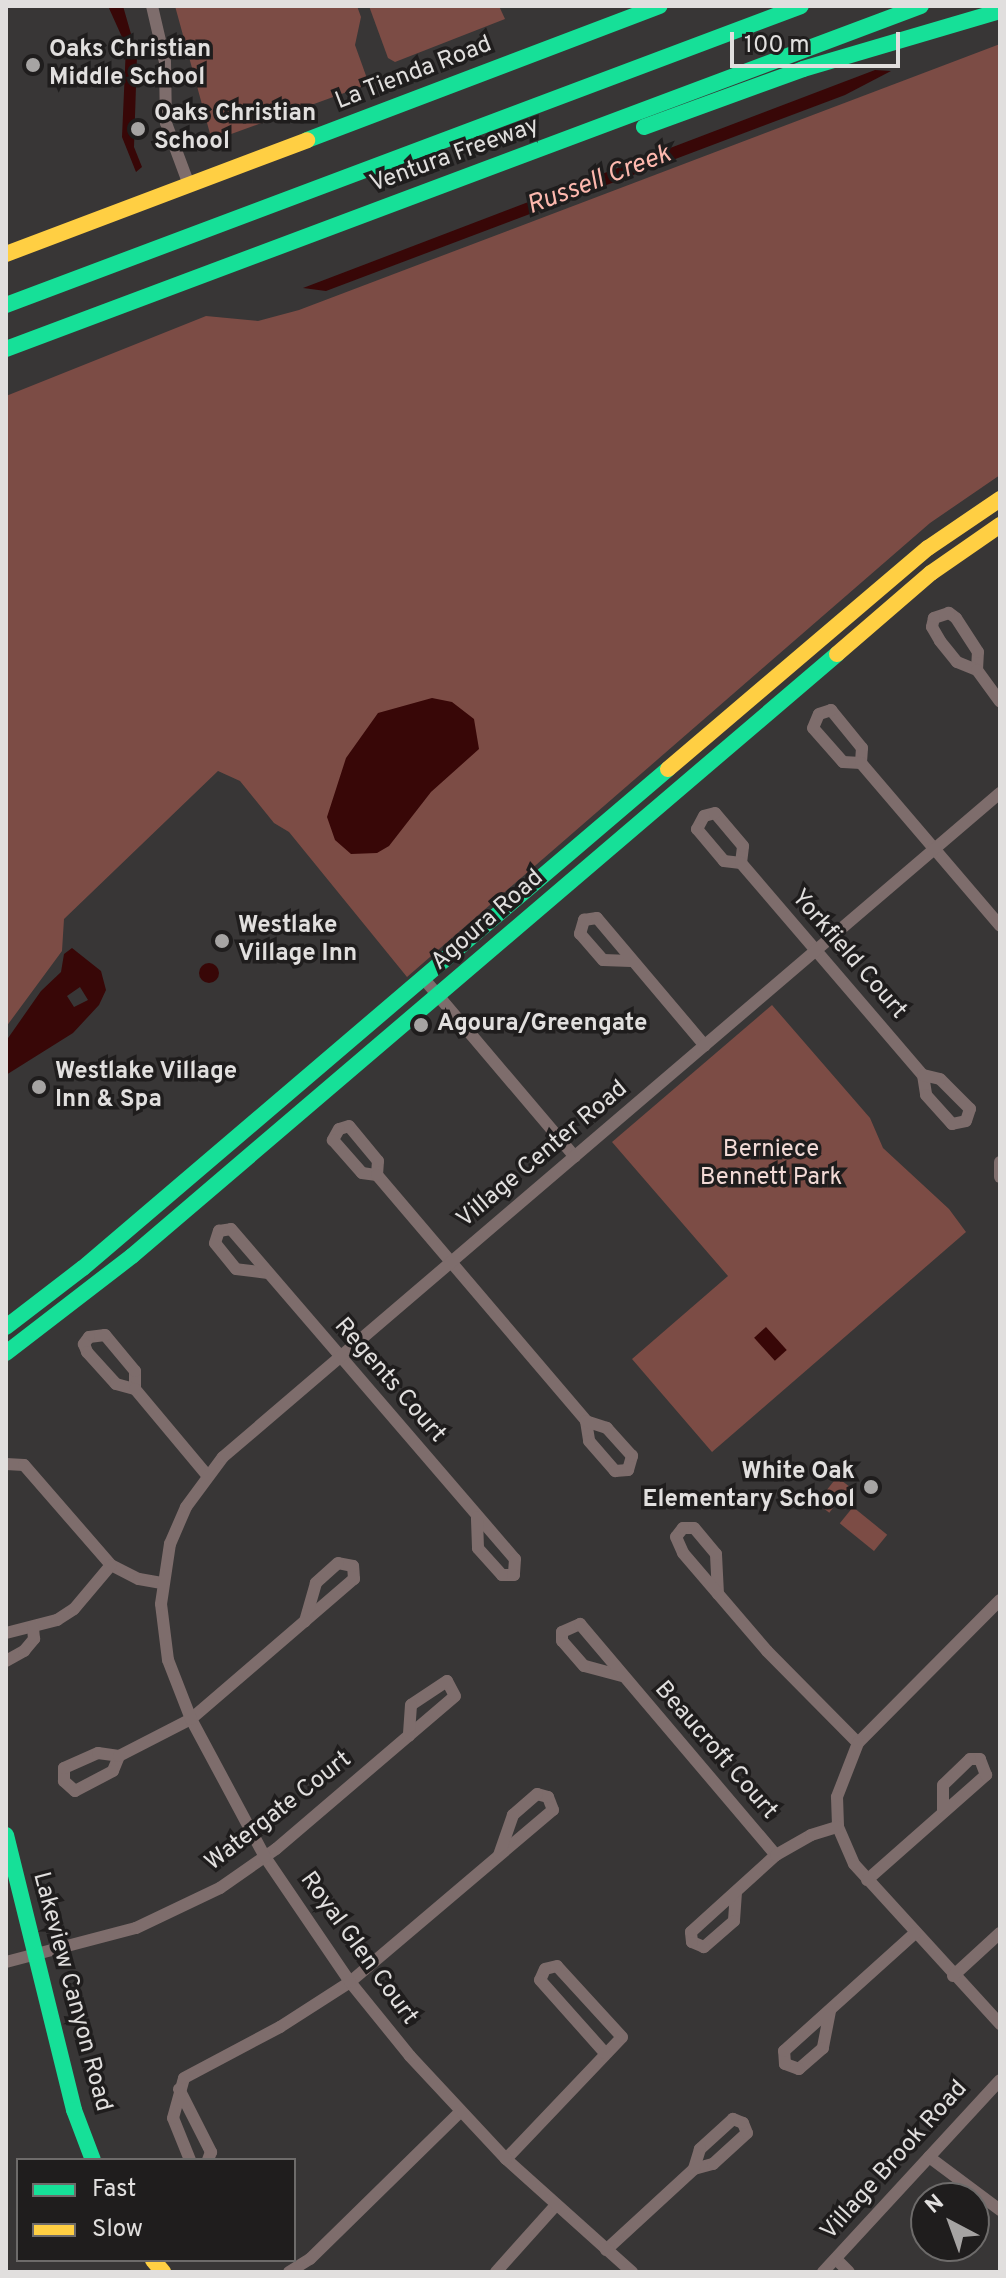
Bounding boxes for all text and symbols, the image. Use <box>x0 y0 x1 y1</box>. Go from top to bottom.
scale bar <box>734 16 904 66</box>
street label: La Tienda Road <box>331 31 497 117</box>
text: 100 m <box>744 31 810 61</box>
place label: Oaks Christian Middle School <box>49 37 211 93</box>
marker: Oaks Christian Middle School <box>24 56 42 74</box>
place label: Oaks Christian School <box>154 101 316 157</box>
street label: Ventura Freeway <box>367 112 543 200</box>
marker: Oaks Christian School <box>129 120 147 138</box>
water label: Russell Creek <box>523 139 675 223</box>
street label: Agoura Road <box>426 864 550 978</box>
street label: Yorkfield Court <box>784 884 912 1026</box>
place label: Westlake Village Inn <box>238 913 357 969</box>
marker: Westlake Village Inn <box>213 932 231 950</box>
place label: Agoura/Greengate <box>437 1011 647 1039</box>
marker: Agoura/Greengate <box>412 1016 430 1034</box>
place label: Westlake Village Inn & Spa <box>55 1059 238 1115</box>
street label: Village Center Road <box>452 1075 634 1235</box>
marker: Westlake Village Inn & Spa <box>30 1078 48 1096</box>
park label: Berniece Bennett Park <box>700 1137 842 1193</box>
street label: Regents Court <box>327 1313 451 1449</box>
place label: White Oak Elementary School <box>643 1459 855 1515</box>
marker: White Oak Elementary School <box>862 1478 880 1496</box>
street label: Beaucroft Court <box>647 1676 783 1826</box>
street label: Watergate Court <box>200 1746 358 1878</box>
street label: Royal Glen Court <box>293 1867 423 2031</box>
street label: Lakeview Canyon Road <box>25 1869 117 2115</box>
street label: Village Brook Road <box>816 2075 974 2247</box>
legend <box>16 2158 296 2262</box>
text: Fast <box>92 2175 136 2205</box>
north arrow <box>910 2182 990 2262</box>
text: N <box>920 2190 950 2220</box>
text: Slow <box>92 2215 143 2245</box>

